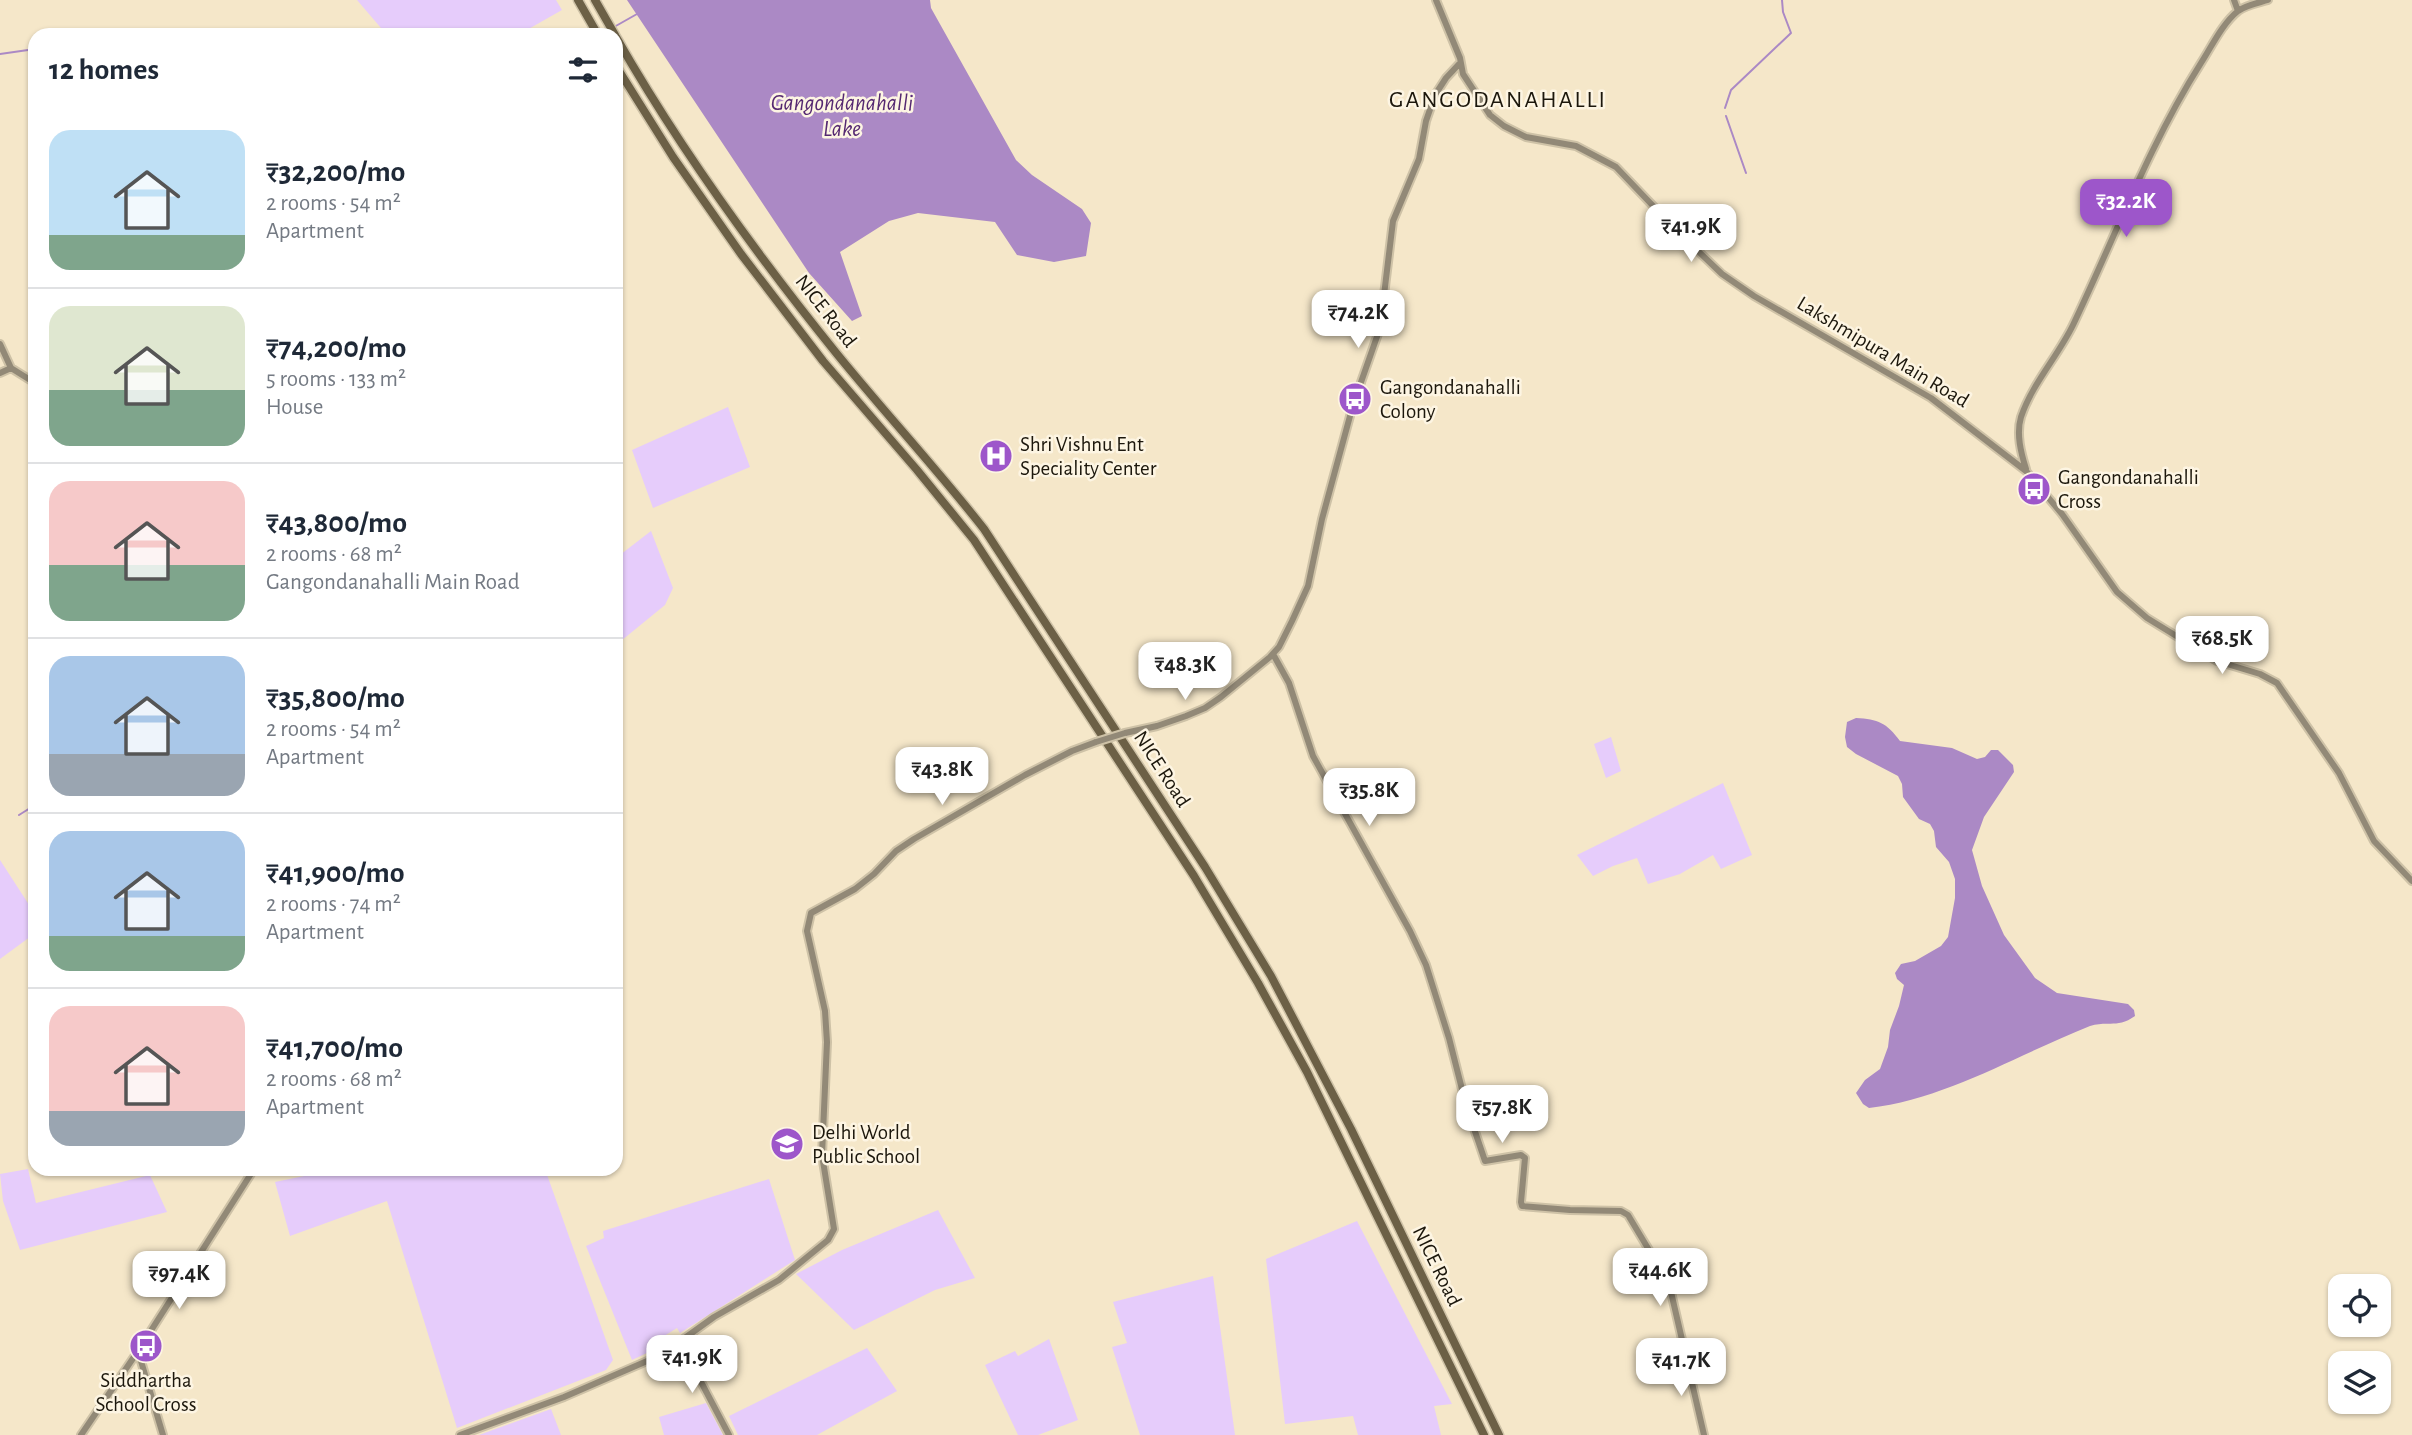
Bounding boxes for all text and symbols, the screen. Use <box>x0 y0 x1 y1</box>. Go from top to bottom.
icon: filters <box>564 51 602 89</box>
text: 12 homes <box>49 55 159 85</box>
district label: GANGODANAHALLI <box>1389 88 1607 112</box>
water label: Gangondanahalli Lake <box>771 92 913 141</box>
text: ₹32,200/mo <box>266 157 405 187</box>
icon: home <box>105 158 189 242</box>
pin: ₹32.2K <box>2069 180 2183 239</box>
text: ₹32.2K <box>2096 190 2156 213</box>
text: 2 rooms · 54 m² <box>266 192 401 215</box>
pin: ₹41.9K <box>1634 204 1748 264</box>
text: ₹41.9K <box>1661 215 1721 238</box>
text: Apartment <box>266 220 364 243</box>
street label: NICE Road <box>791 271 861 351</box>
pin: ₹74.2K <box>1301 290 1415 350</box>
street label: Lakshmipura Main Road <box>1793 292 1973 412</box>
text: ₹74.2K <box>1328 301 1388 324</box>
text: ₹74,200/mo <box>266 333 406 363</box>
icon: home <box>105 334 189 418</box>
text: 5 rooms · 133 m² <box>266 368 406 391</box>
place label: Gangondanahalli Colony <box>1380 377 1521 422</box>
bus stop icon: Gangondanahalli Colony <box>1336 380 1374 418</box>
text: House <box>266 396 323 419</box>
place label: Shri Vishnu Ent Speciality Center <box>1020 434 1157 479</box>
hospital icon: Shri Vishnu Ent Speciality Center <box>977 437 1015 475</box>
place label: Gangondanahalli Cross <box>2058 467 2199 512</box>
bus stop icon: Gangondanahalli Cross <box>2015 470 2053 508</box>
text: ₹43,800/mo <box>266 508 407 538</box>
icon: home <box>105 509 189 593</box>
text: 2 rooms · 68 m² <box>266 543 402 566</box>
text: Gangondanahalli Main Road <box>266 571 520 594</box>
pin: ₹68.5K <box>2165 616 2279 676</box>
text: ₹68.5K <box>2192 627 2252 650</box>
pin: ₹48.3K <box>1128 642 1242 702</box>
text: ₹48.3K <box>1154 653 1216 676</box>
text: ₹35,800/mo <box>266 683 405 713</box>
icon: home <box>105 684 189 768</box>
text: 2 rooms · 54 m² <box>266 718 401 741</box>
street label: NICE Road <box>1130 727 1194 811</box>
text: Apartment <box>266 746 364 769</box>
pin: ₹43.8K <box>885 748 999 807</box>
text: ₹43.8K <box>911 758 973 781</box>
pin: ₹35.8K <box>1312 768 1426 828</box>
text: ₹35.8K <box>1339 779 1399 802</box>
text: ₹41,900/mo <box>266 858 405 888</box>
icon: home <box>105 859 189 943</box>
text: 2 rooms · 74 m² <box>266 893 401 916</box>
text: Apartment <box>266 921 364 944</box>
text: ₹41,700/mo <box>266 1033 403 1063</box>
icon: home <box>105 1034 189 1118</box>
text: 2 rooms · 68 m² <box>266 1068 402 1091</box>
pin: ₹57.8K <box>1445 1086 1559 1145</box>
text: Apartment <box>266 1096 364 1119</box>
text: ₹57.8K <box>1472 1096 1532 1119</box>
place label: Delhi World Public School <box>812 1122 920 1167</box>
school or university icon: Delhi World Public School <box>768 1125 806 1163</box>
street label: NICE Road <box>1409 1223 1465 1309</box>
pin: ₹44.6K <box>1603 1248 1717 1308</box>
pin: ₹97.4K <box>122 1252 236 1311</box>
text: ₹44.6K <box>1629 1259 1691 1282</box>
text: ₹97.4K <box>149 1262 209 1285</box>
map controls <box>2328 1274 2391 1414</box>
button: locate <box>2328 1274 2391 1337</box>
bus stop icon: Siddhartha School Cross <box>127 1327 165 1365</box>
pin: ₹41.9K <box>635 1336 749 1395</box>
pin: ₹41.7K <box>1624 1338 1738 1398</box>
text: ₹41.9K <box>662 1346 722 1369</box>
text: ₹41.7K <box>1652 1349 1710 1372</box>
button: layers <box>2328 1351 2391 1414</box>
place label: Siddhartha School Cross <box>96 1370 196 1415</box>

